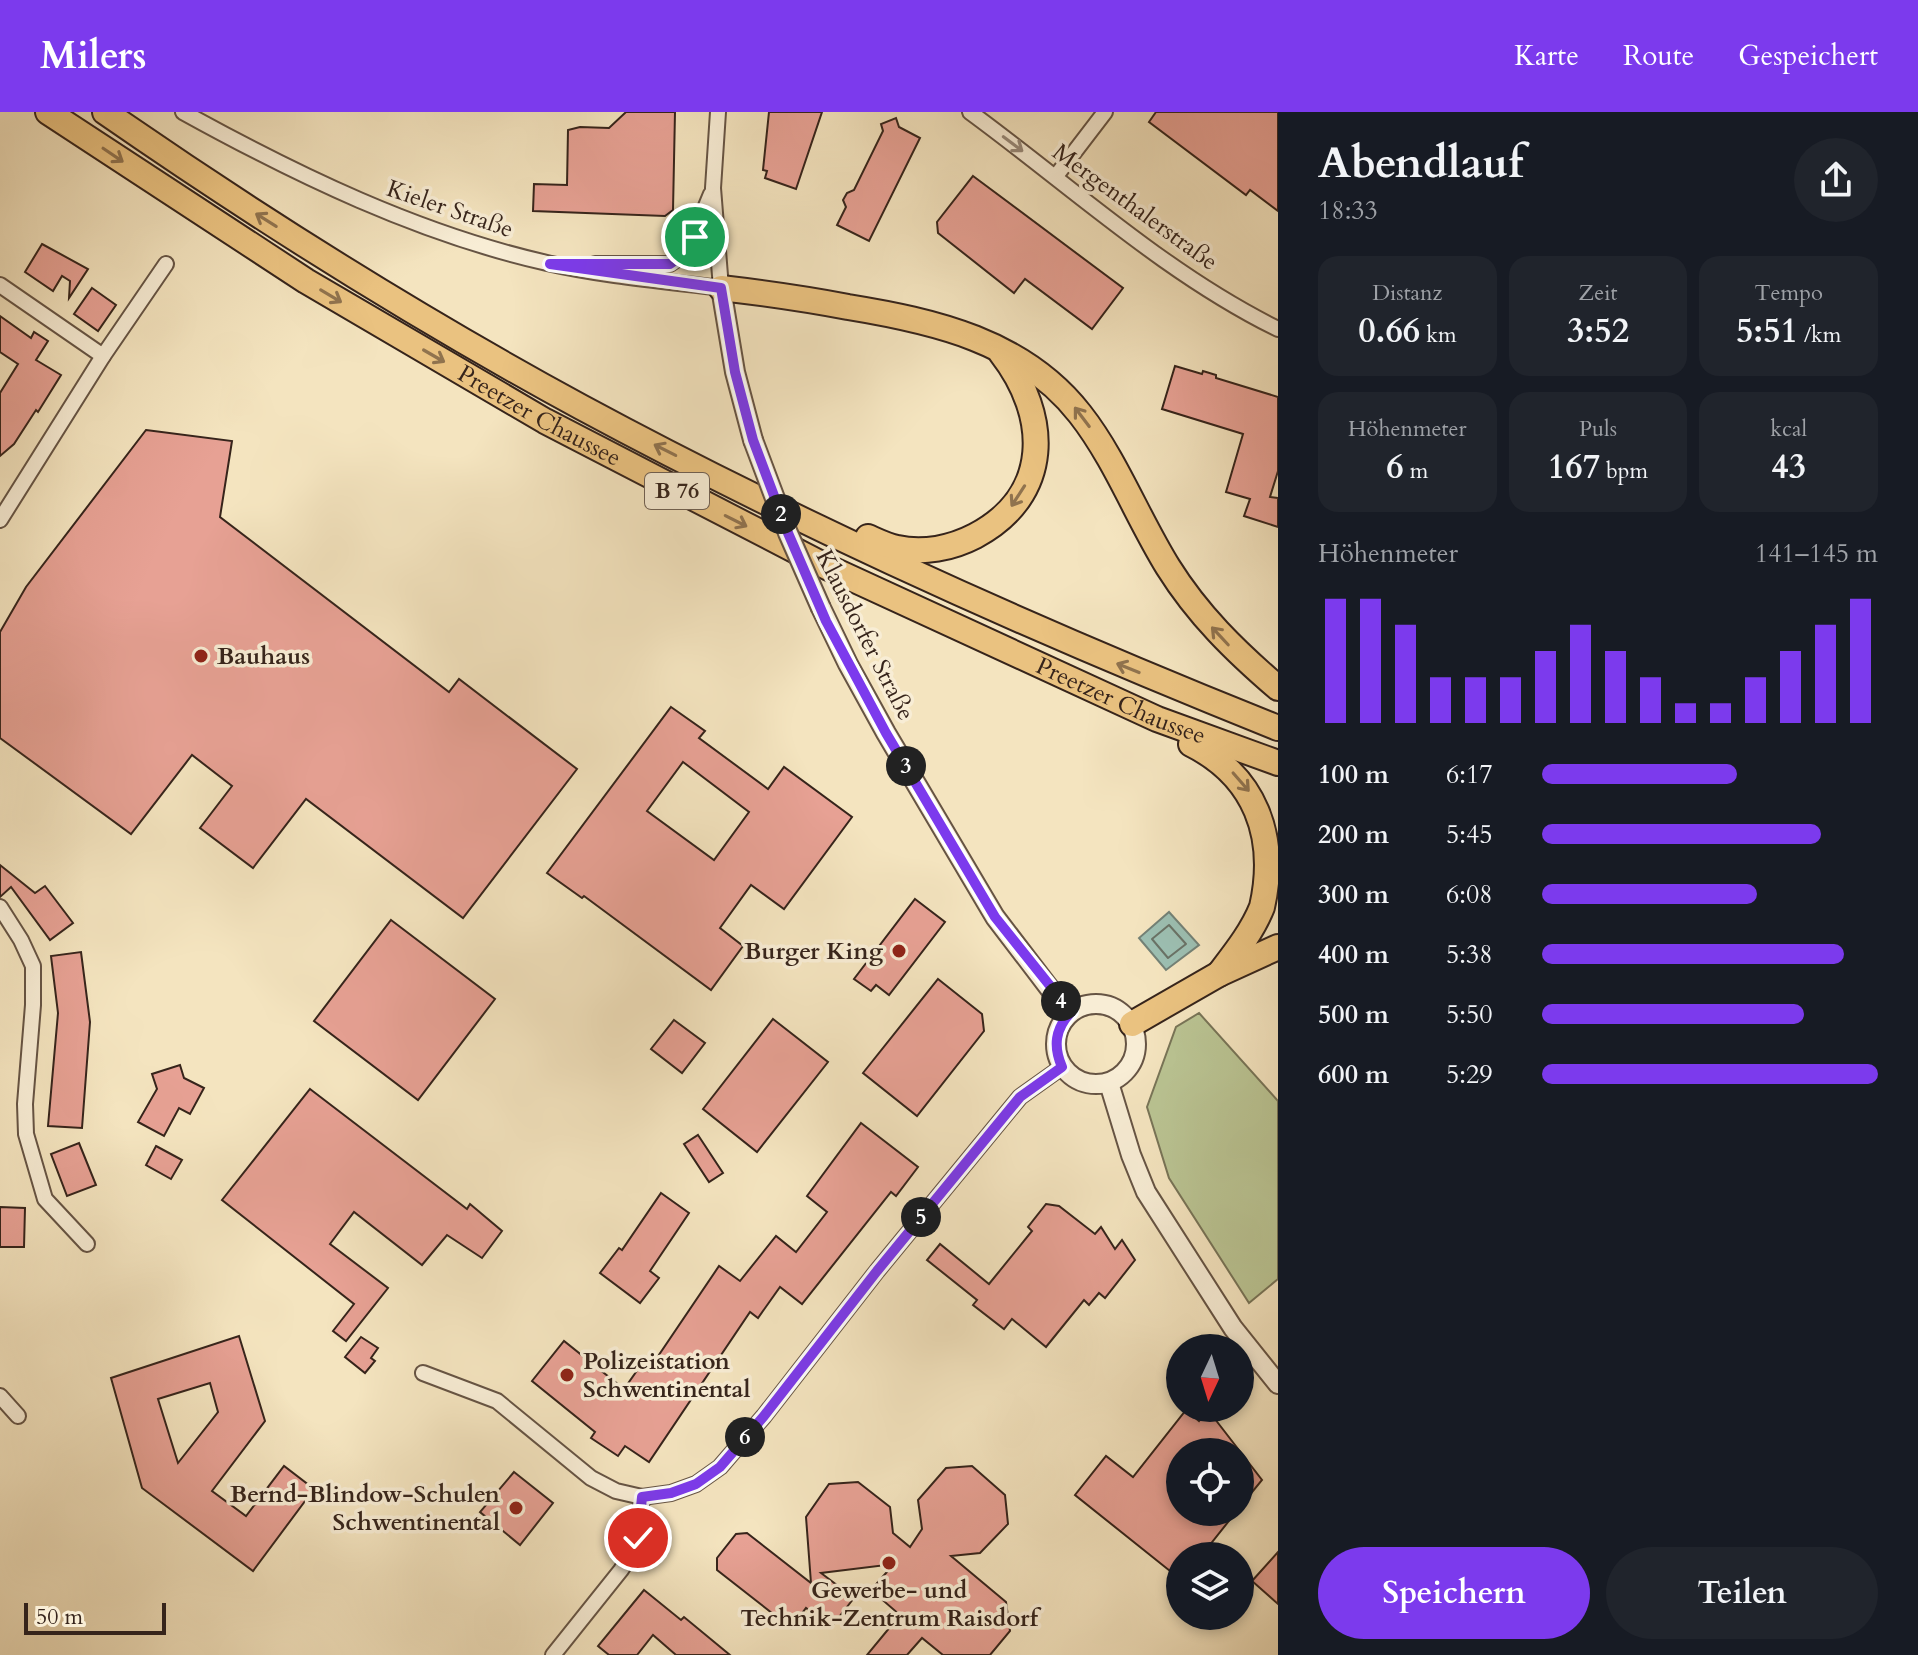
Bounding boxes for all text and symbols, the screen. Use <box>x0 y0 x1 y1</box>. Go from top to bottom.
text: Milers <box>40 30 147 82</box>
text: Karte <box>1514 37 1579 75</box>
text: Route <box>1623 37 1694 75</box>
text: Gespeichert <box>1738 37 1878 75</box>
text: Abendlauf <box>1318 133 1523 193</box>
one-way arrow <box>1002 136 1024 153</box>
street label: Mergenthalerstraße <box>1046 136 1224 278</box>
button: share <box>1794 138 1878 222</box>
one-way arrow <box>101 147 123 164</box>
street label: Kieler Straße <box>382 172 518 246</box>
text: 18:33 <box>1318 193 1378 228</box>
pin <box>661 203 729 271</box>
one-way arrow <box>255 212 278 228</box>
icon: arrive <box>673 215 717 259</box>
text: Distanz <box>1372 278 1442 308</box>
text: Zeit <box>1579 278 1617 308</box>
text: Tempo <box>1754 278 1823 308</box>
one-way arrow <box>319 288 342 304</box>
text: 0.66 <box>1358 308 1420 354</box>
text: 3:52 <box>1567 308 1629 354</box>
text: 5:51 <box>1736 308 1798 354</box>
text: km <box>1420 320 1457 350</box>
text: /km <box>1798 320 1841 350</box>
one-way arrow <box>422 348 445 364</box>
street label: Preetzer Chaussee <box>452 357 627 474</box>
one-way arrow <box>1073 407 1090 428</box>
text: Höhenmeter <box>1348 414 1467 444</box>
text: Puls <box>1579 414 1617 444</box>
text: kcal <box>1770 414 1807 444</box>
one-way arrow <box>653 441 677 457</box>
text: 6 <box>1386 444 1404 490</box>
text: 167 <box>1548 444 1600 490</box>
text: 43 <box>1771 444 1806 490</box>
text: m <box>1404 456 1428 486</box>
text: bpm <box>1600 456 1648 486</box>
road number: B 76 <box>645 473 709 509</box>
one-way arrow <box>1010 484 1026 507</box>
pin: 2 <box>761 494 801 534</box>
text: 2 <box>775 499 787 529</box>
one-way arrow <box>723 514 747 529</box>
text: Höhenmeter <box>1318 536 1458 571</box>
text: 141–145 m <box>1755 536 1878 571</box>
street label: Klausdorfer Straße <box>808 544 922 726</box>
one-way arrow <box>1212 626 1230 646</box>
place label: Bauhaus <box>217 640 310 673</box>
marker: Bauhaus <box>192 647 210 665</box>
street label: Preetzer Chaussee <box>1031 649 1210 752</box>
one-way arrow <box>1116 660 1141 674</box>
pin: 3 <box>886 746 926 786</box>
text: 3 <box>900 751 912 781</box>
text: 100 m <box>1318 757 1389 792</box>
text: 6:17 <box>1446 757 1493 792</box>
one-way arrow <box>1232 771 1250 791</box>
text: 200 m <box>1318 817 1389 852</box>
text: 5:45 <box>1446 817 1493 852</box>
text: 300 m <box>1318 877 1389 912</box>
text: 6:08 <box>1446 877 1493 912</box>
place label: Burger King <box>744 935 884 968</box>
text: 400 m <box>1318 937 1389 972</box>
text: 5:38 <box>1446 937 1493 972</box>
marker: Burger King <box>890 942 908 960</box>
pin: 4 <box>1041 981 1081 1021</box>
text: 4 <box>1055 986 1067 1016</box>
text: 500 m <box>1318 997 1389 1032</box>
text: 5:50 <box>1446 997 1493 1032</box>
text: 600 m <box>1318 1057 1389 1092</box>
text: 5:29 <box>1446 1057 1493 1092</box>
pin: 5 <box>901 1197 941 1237</box>
text: 5 <box>915 1202 927 1232</box>
north arrow <box>1166 1334 1254 1422</box>
map controls <box>1166 1334 1254 1630</box>
place label: Polizeistation Schwentinental <box>583 1345 750 1406</box>
marker: Polizeistation Schwentinental <box>558 1366 576 1384</box>
pin: 6 <box>725 1417 765 1457</box>
text: 6 <box>739 1422 751 1452</box>
button: locate <box>1166 1438 1254 1526</box>
place label: Bernd-Blindow-Schulen Schwentinental <box>230 1478 501 1539</box>
marker: Bernd-Blindow-Schulen Schwentinental <box>507 1499 525 1517</box>
pin <box>604 1504 672 1572</box>
icon: check <box>616 1516 660 1560</box>
button: layers <box>1166 1542 1254 1630</box>
button: Speichern <box>1318 1547 1590 1639</box>
button: Teilen <box>1606 1547 1878 1639</box>
marker: Gewerbe- und Technik-Zentrum Raisdorf <box>880 1554 898 1572</box>
place label: Gewerbe- und Technik-Zentrum Raisdorf <box>740 1574 1042 1635</box>
scale bar <box>24 1599 166 1635</box>
text: 50 m <box>36 1602 83 1632</box>

